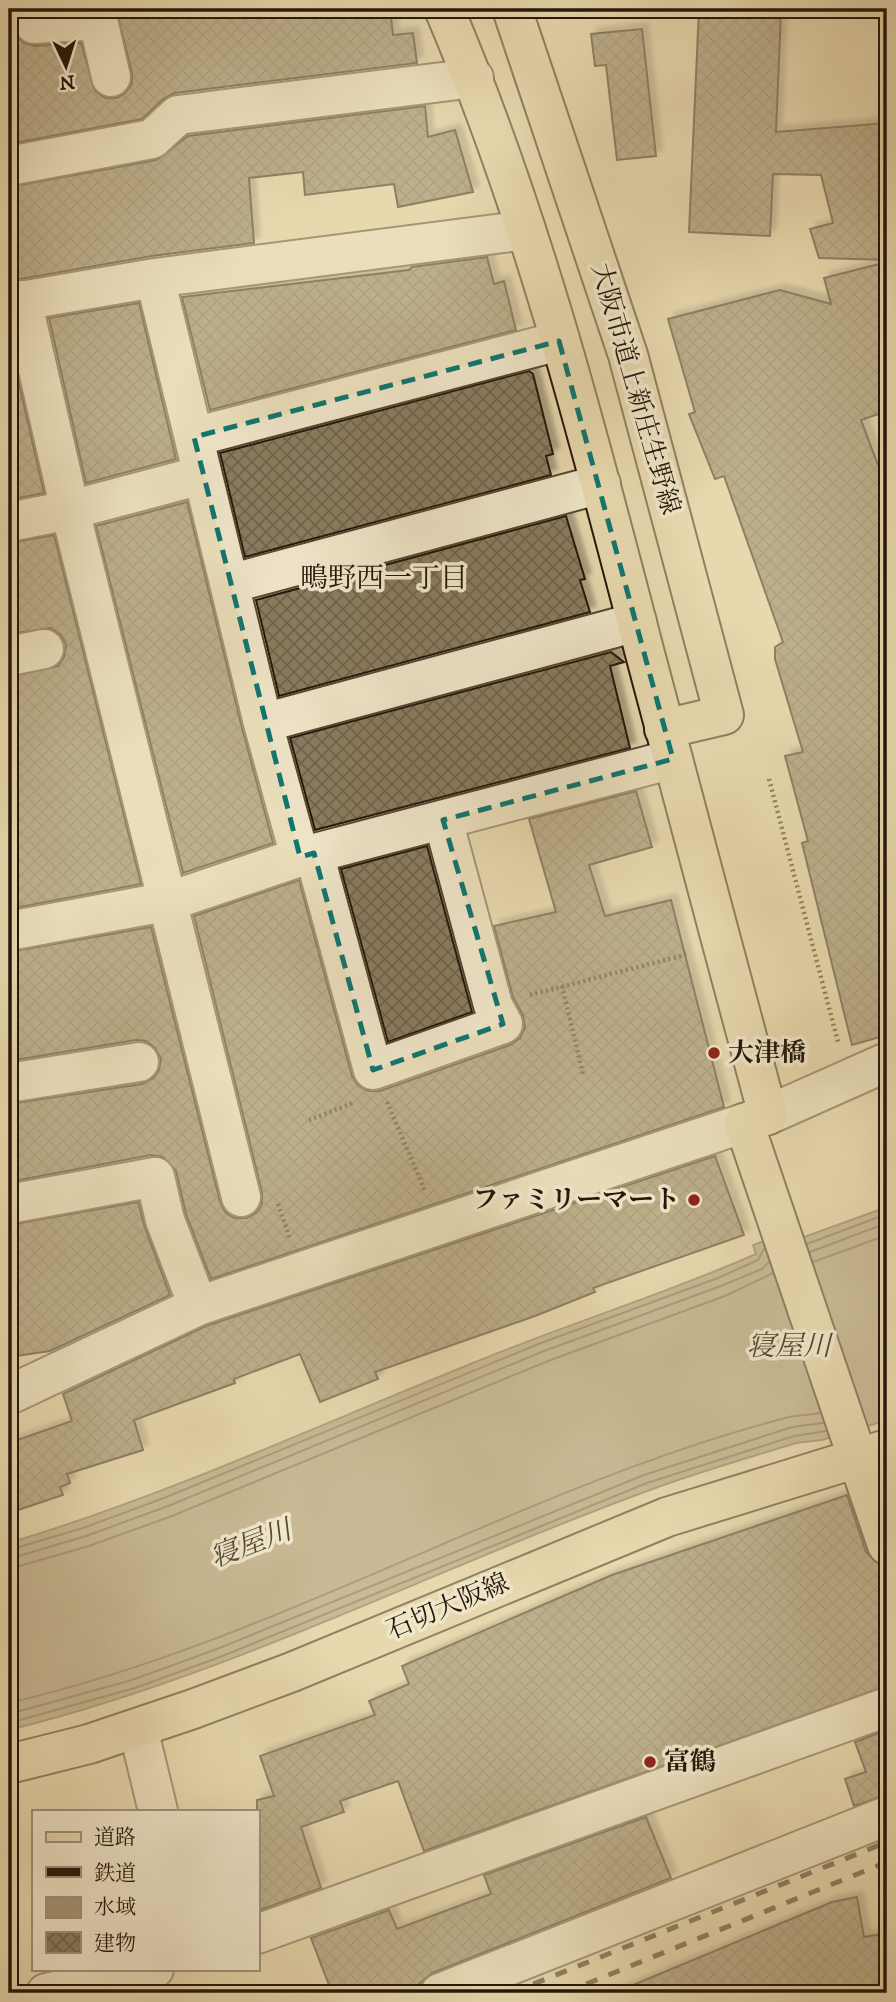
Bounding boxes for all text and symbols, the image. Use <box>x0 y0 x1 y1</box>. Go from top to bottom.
north arrow <box>32 32 102 102</box>
text: N <box>58 69 76 94</box>
street label: 大阪市道上新庄生野線 <box>583 259 687 519</box>
district label: 鴫野西一丁目 <box>300 561 468 596</box>
place label: 大津橋 <box>728 1037 806 1070</box>
marker: 大津橋 <box>706 1045 722 1061</box>
place label: ファミリーマート <box>473 1184 680 1217</box>
marker: ファミリーマート <box>686 1192 702 1208</box>
water label: 寝屋川 <box>747 1329 834 1364</box>
water label: 寝屋川 <box>206 1512 299 1575</box>
street label: 石切大阪線 <box>382 1566 514 1648</box>
place label: 富鶴 <box>664 1746 716 1779</box>
marker: 富鶴 <box>642 1754 658 1770</box>
legend <box>32 1810 259 1970</box>
text: 道路 <box>94 1825 136 1851</box>
text: 鉄道 <box>94 1861 136 1887</box>
text: 水域 <box>94 1895 136 1921</box>
text: 建物 <box>94 1931 136 1957</box>

